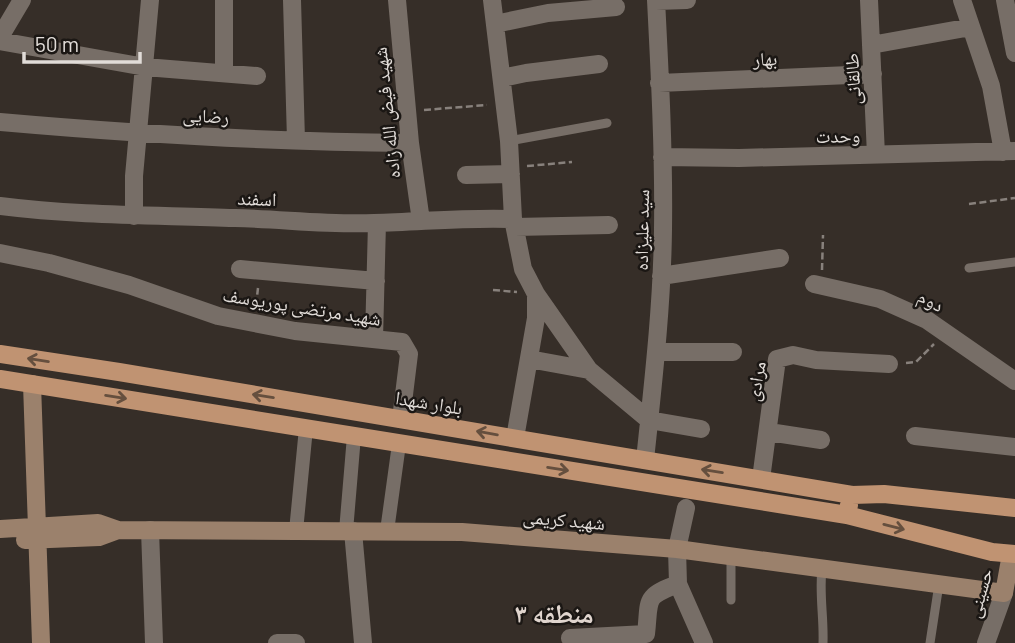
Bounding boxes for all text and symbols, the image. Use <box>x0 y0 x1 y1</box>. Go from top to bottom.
scale bar <box>24 21 140 65</box>
text: 50 m <box>35 31 79 56</box>
street label: شهید فیض الله زاده <box>368 46 405 180</box>
street label: بهار <box>751 46 778 71</box>
street label: طالقانی <box>839 52 866 105</box>
street label: رضایی <box>182 102 230 129</box>
street label: وحدت <box>815 123 861 148</box>
street label: اسفند <box>237 186 277 210</box>
street label: سید علیزاده <box>629 189 654 271</box>
street label: شهید مرتضی پوریوسف <box>221 282 383 331</box>
street label: دوم <box>913 284 948 319</box>
one-way arrow <box>28 353 50 366</box>
street label: مرادی <box>740 359 771 403</box>
street label: بلوار شهدا <box>394 385 464 420</box>
one-way arrow <box>252 389 275 402</box>
one-way arrow <box>104 391 127 404</box>
one-way arrow <box>477 426 499 439</box>
one-way arrow <box>546 463 569 476</box>
one-way arrow <box>701 464 724 477</box>
street label: شهید کریمی <box>522 504 606 535</box>
one-way arrow <box>882 521 905 534</box>
street label: حسینی <box>961 566 998 621</box>
district label: منطقه ۳ <box>515 597 593 628</box>

